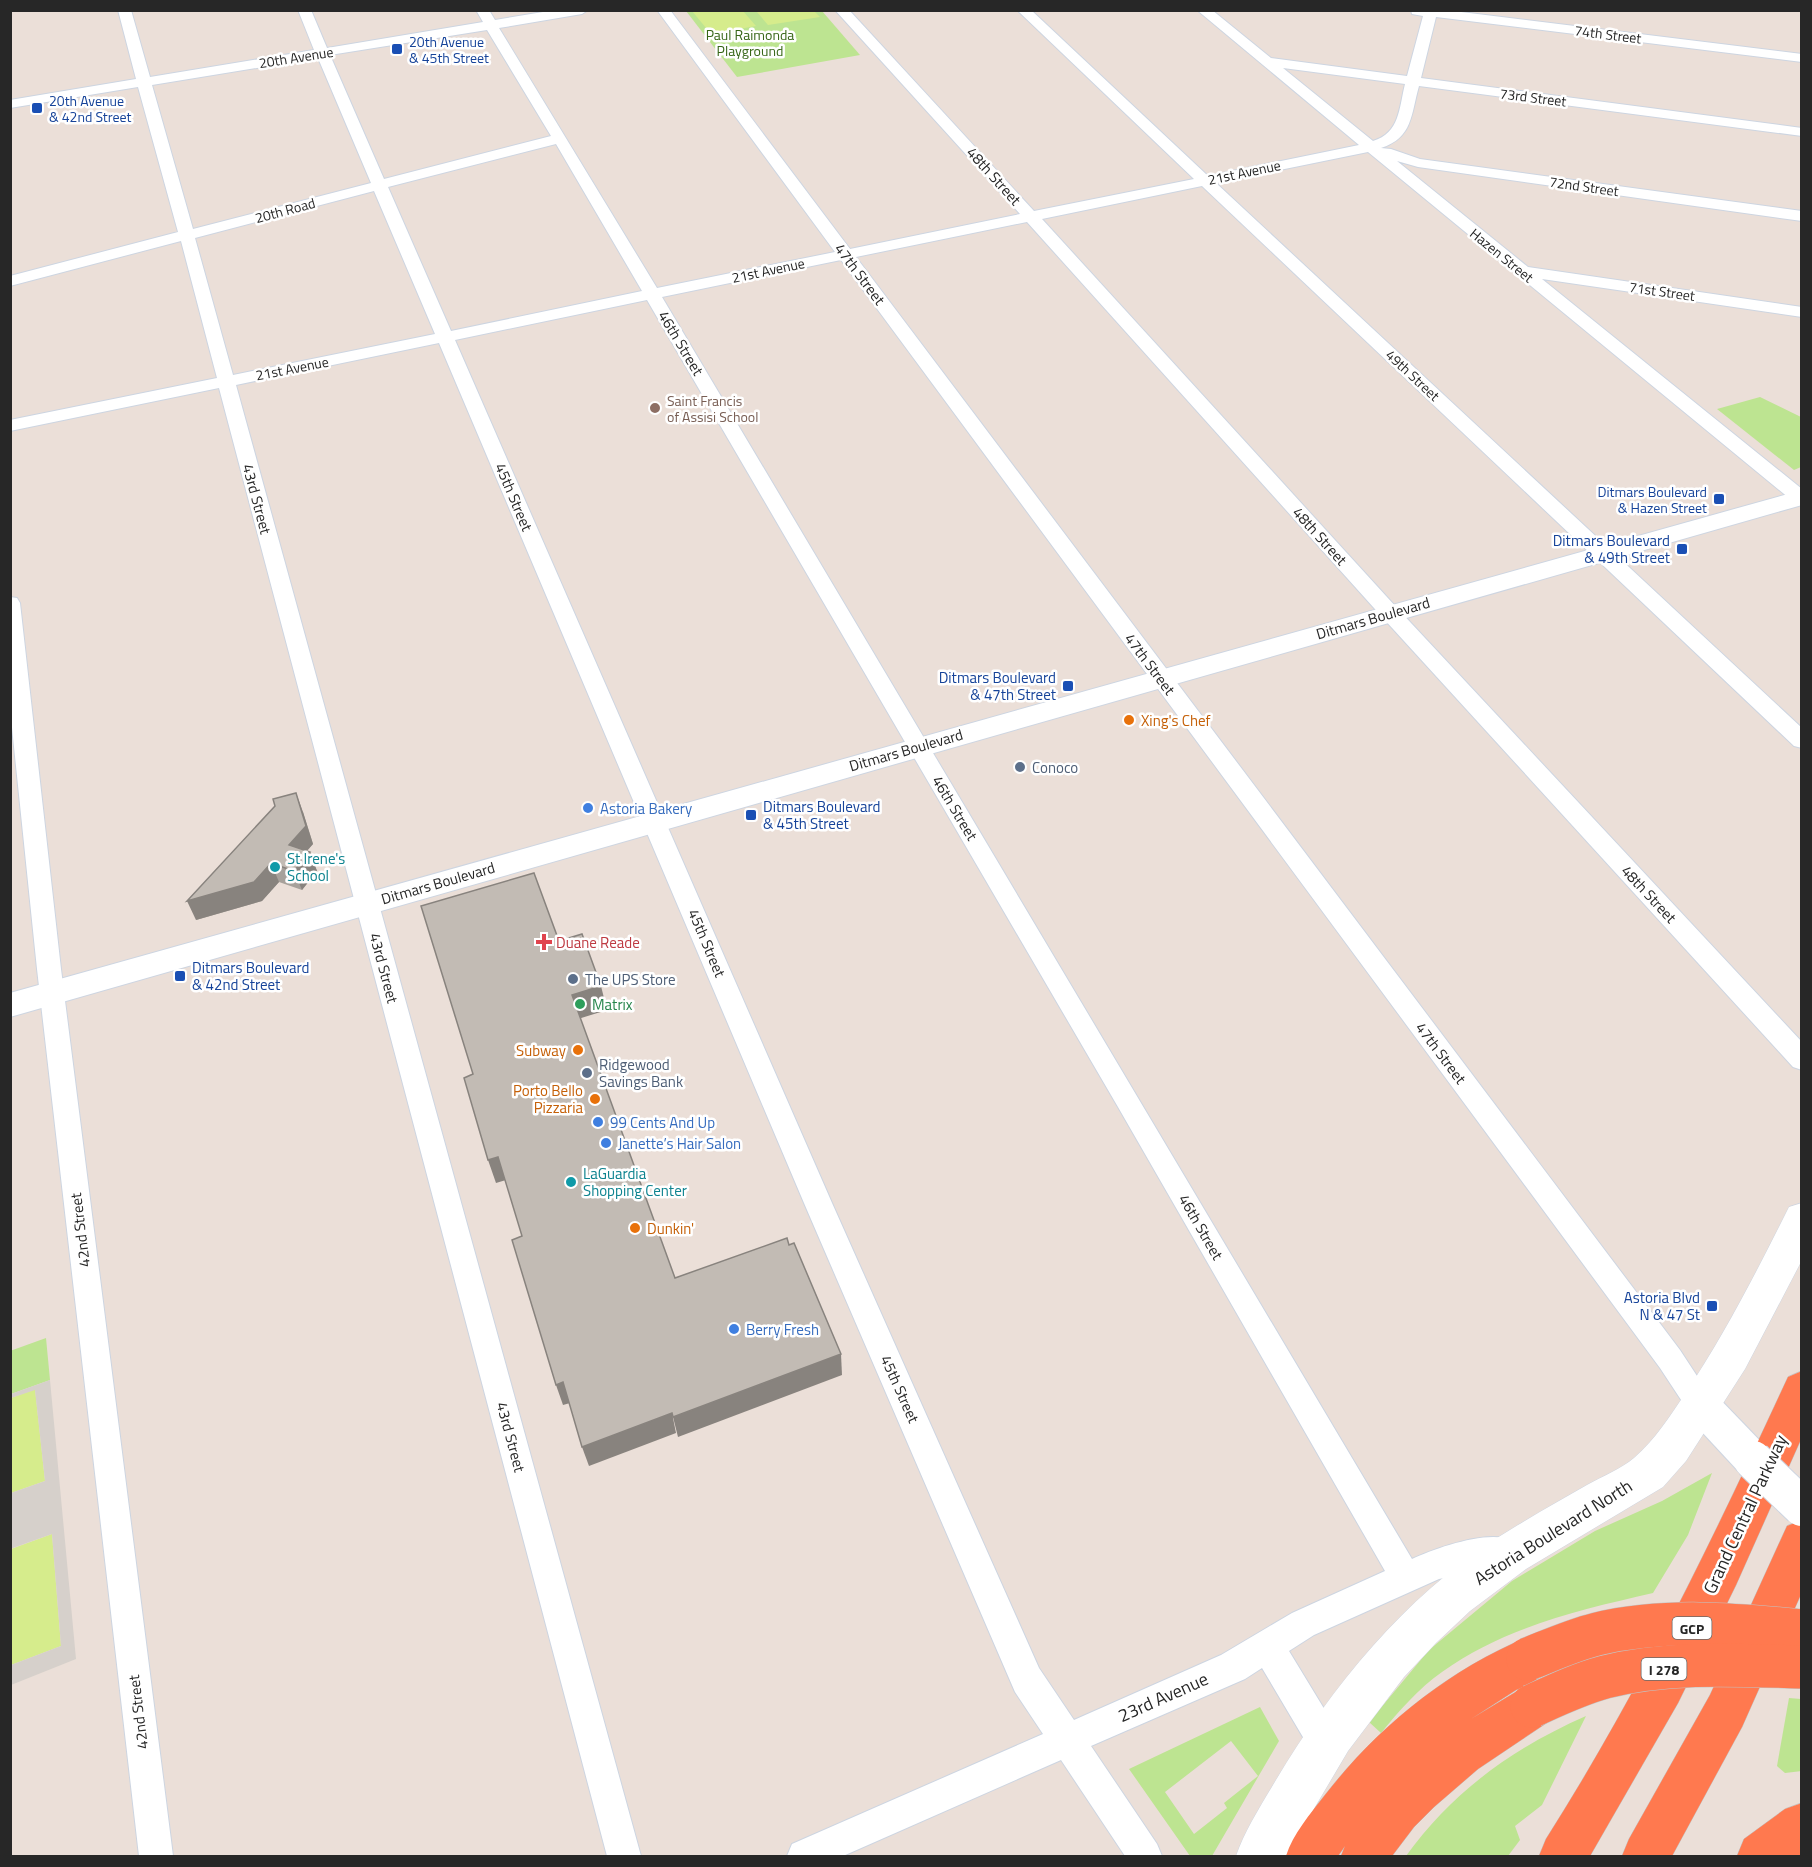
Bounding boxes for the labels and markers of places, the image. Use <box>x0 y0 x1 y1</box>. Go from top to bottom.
place label: 20th Avenue & 45th Street <box>409 31 489 68</box>
marker: 20th Avenue & 45th Street <box>390 42 404 56</box>
place label: 20th Avenue & 42nd Street <box>49 90 132 127</box>
marker: 20th Avenue & 42nd Street <box>30 101 44 115</box>
place label: Saint Francis of Assisi School <box>667 390 758 427</box>
marker: Saint Francis of Assisi School <box>648 401 662 415</box>
place label: Ditmars Boulevard & Hazen Street <box>1597 481 1707 518</box>
marker: Ditmars Boulevard & Hazen Street <box>1712 492 1726 506</box>
place label: Ditmars Boulevard & 49th Street <box>1553 529 1671 569</box>
marker: Ditmars Boulevard & 49th Street <box>1675 542 1689 556</box>
place label: Ditmars Boulevard & 47th Street <box>939 666 1057 706</box>
marker: Ditmars Boulevard & 47th Street <box>1061 679 1075 693</box>
place label: Xing's Chef <box>1141 709 1211 732</box>
marker: Xing's Chef <box>1122 713 1136 727</box>
place label: Conoco <box>1032 756 1078 779</box>
marker: Conoco <box>1013 760 1027 774</box>
place label: Ditmars Boulevard & 45th Street <box>763 795 880 835</box>
place label: Astoria Bakery <box>600 797 692 820</box>
marker: Astoria Bakery <box>581 801 595 815</box>
marker: Ditmars Boulevard & 45th Street <box>744 808 758 822</box>
place label: St Irene's School <box>287 847 345 887</box>
marker: St Irene's School <box>268 860 282 874</box>
place label: Duane Reade <box>556 931 640 954</box>
marker: Duane Reade <box>537 935 551 949</box>
place label: Ditmars Boulevard & 42nd Street <box>192 956 309 996</box>
place label: The UPS Store <box>585 968 676 991</box>
marker: Ditmars Boulevard & 42nd Street <box>173 969 187 983</box>
marker: The UPS Store <box>566 972 580 986</box>
place label: Matrix <box>592 993 633 1016</box>
marker: Matrix <box>573 997 587 1011</box>
place label: Subway <box>516 1039 566 1062</box>
marker: Subway <box>571 1043 585 1057</box>
place label: Ridgewood Savings Bank <box>599 1053 683 1093</box>
marker: Ridgewood Savings Bank <box>580 1066 594 1080</box>
place label: Porto Bello Pizzaria <box>513 1079 583 1119</box>
marker: Porto Bello Pizzaria <box>588 1092 602 1106</box>
place label: 99 Cents And Up <box>610 1111 715 1134</box>
marker: 99 Cents And Up <box>591 1115 605 1129</box>
place label: Janette’s Hair Salon <box>618 1132 741 1155</box>
marker: Janette’s Hair Salon <box>599 1136 613 1150</box>
place label: LaGuardia Shopping Center <box>583 1162 687 1202</box>
marker: LaGuardia Shopping Center <box>564 1175 578 1189</box>
place label: Dunkin' <box>647 1217 694 1240</box>
marker: Dunkin' <box>628 1221 642 1235</box>
place label: Astoria Blvd N & 47 St <box>1624 1286 1701 1326</box>
marker: Astoria Blvd N & 47 St <box>1705 1299 1719 1313</box>
place label: Berry Fresh <box>746 1318 819 1341</box>
marker: Berry Fresh <box>727 1322 741 1336</box>

